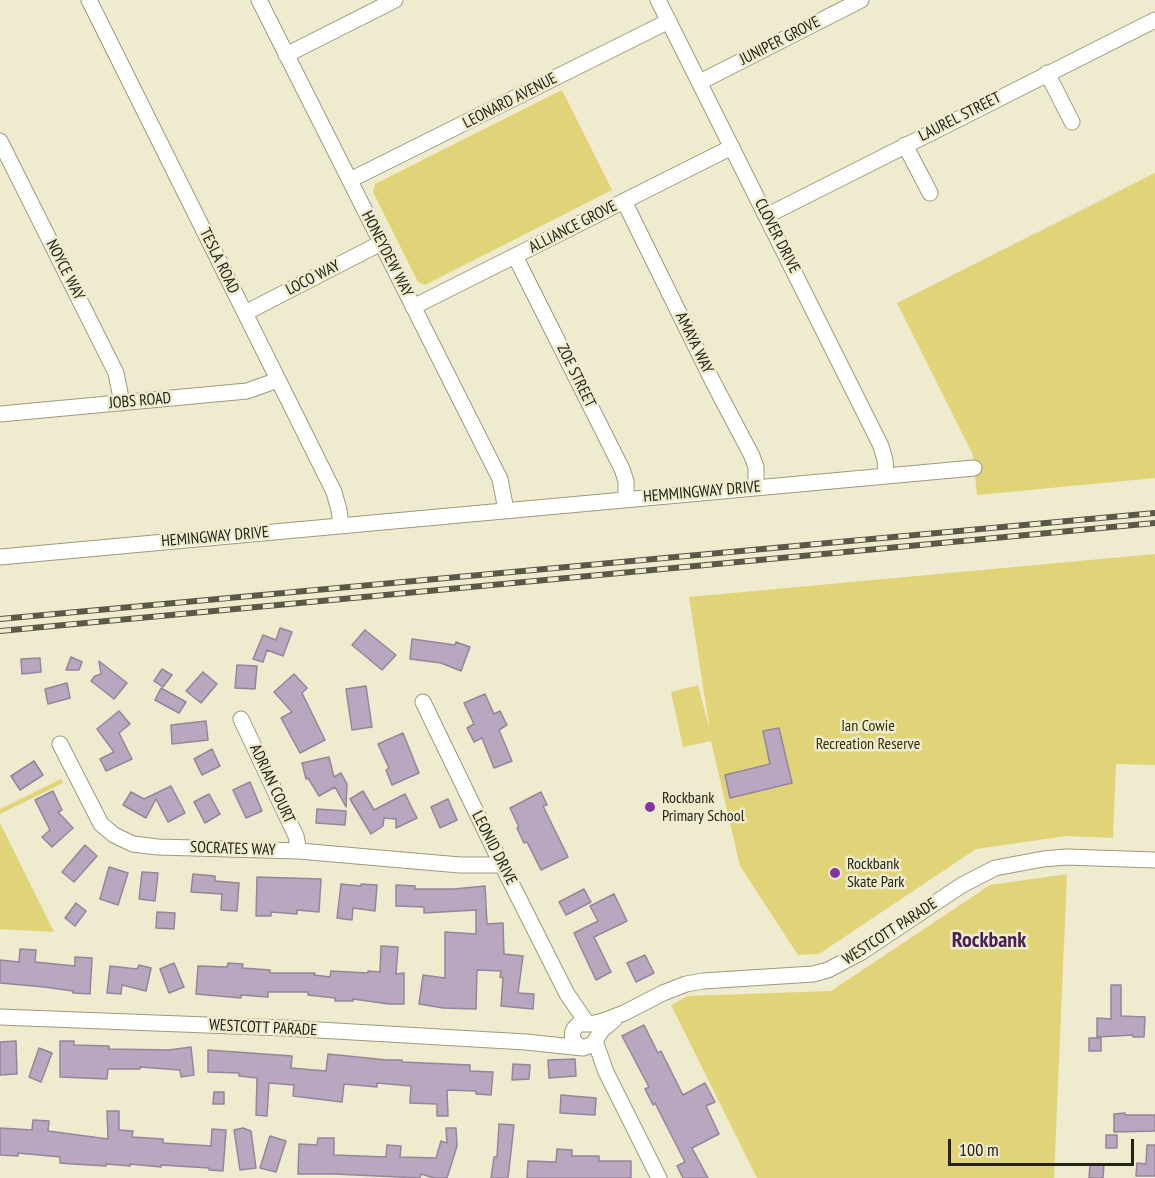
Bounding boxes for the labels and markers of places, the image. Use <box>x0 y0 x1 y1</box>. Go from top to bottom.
place label: Rockbank Primary School <box>662 788 744 826</box>
marker: Rockbank Primary School <box>643 800 657 814</box>
place label: Rockbank Skate Park <box>847 854 905 892</box>
marker: Rockbank Skate Park <box>828 866 842 880</box>

